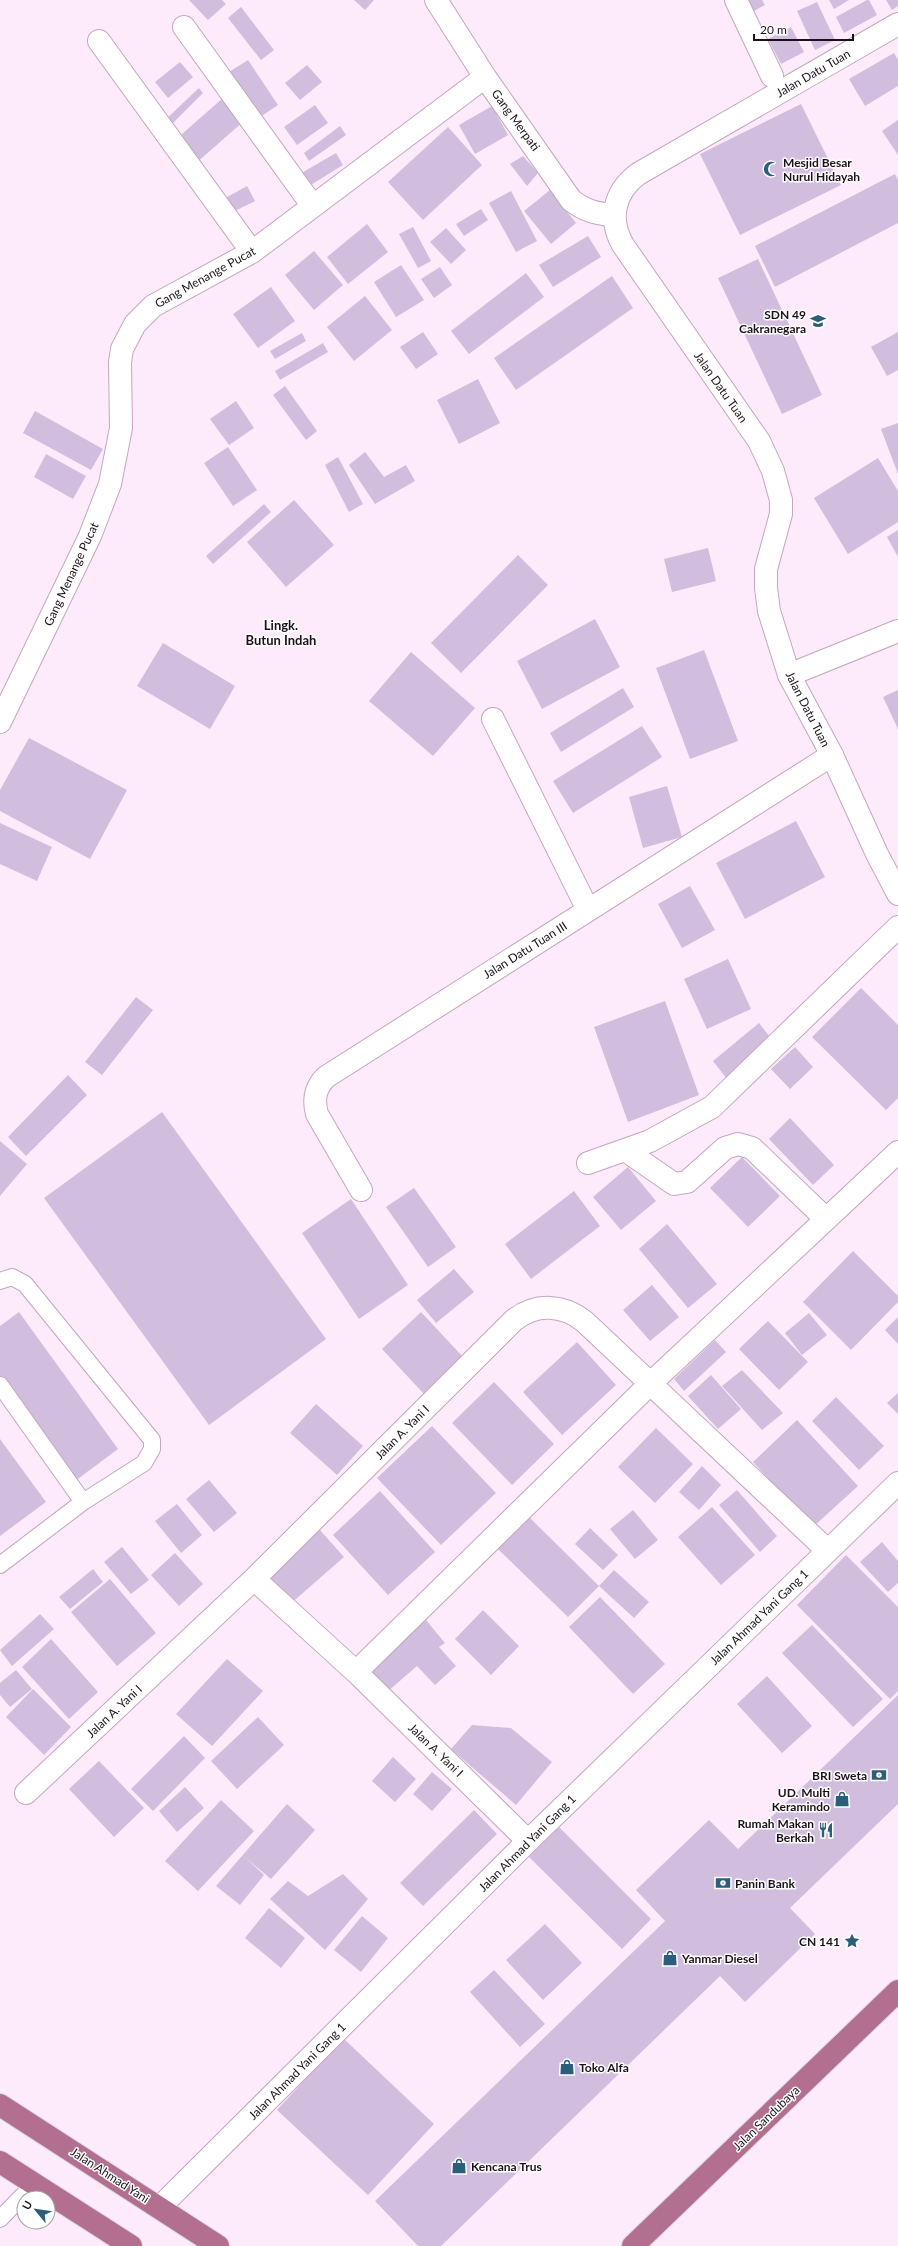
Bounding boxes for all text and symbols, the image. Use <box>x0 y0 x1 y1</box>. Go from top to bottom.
scale bar <box>754 16 853 42</box>
text: 20 m <box>760 22 787 37</box>
street label: Jalan Datu Tuan <box>773 46 853 100</box>
street label: Gang Merpati <box>489 86 543 154</box>
place label: Mesjid Besar Nurul Hidayah <box>783 155 860 184</box>
mosque icon: Mesjid Besar Nurul Hidayah <box>762 160 780 178</box>
street label: Gang Menange Pucat <box>152 243 259 311</box>
place label: SDN 49 Cakranegara <box>739 307 806 336</box>
school or university icon: SDN 49 Cakranegara <box>809 312 827 330</box>
street label: Jalan Datu Tuan <box>691 349 751 425</box>
street label: Gang Menange Pucat <box>40 519 102 628</box>
district label: Lingk. Butun Indah <box>246 617 316 648</box>
street label: Jalan Datu Tuan <box>782 669 834 749</box>
street label: Jalan Datu Tuan III <box>480 918 570 982</box>
street label: Jalan A. Yani I <box>372 1402 432 1462</box>
street label: Jalan Ahmad Yani Gang 1 <box>707 1566 811 1668</box>
street label: Jalan A. Yani I <box>83 1681 145 1741</box>
street label: Jalan A. Yani I <box>405 1720 467 1780</box>
bank icon: BRI Sweta <box>870 1766 888 1784</box>
place label: BRI Sweta <box>812 1768 867 1783</box>
place label: UD. Multi Keramindo <box>772 1785 830 1814</box>
shop icon: UD. Multi Keramindo <box>833 1790 851 1808</box>
street label: Jalan Ahmad Yani Gang 1 <box>475 1791 579 1895</box>
place label: Rumah Makan Berkah <box>737 1816 814 1845</box>
restaurant icon: Rumah Makan Berkah <box>817 1821 835 1839</box>
bank icon: Panin Bank <box>714 1874 732 1892</box>
place label: Panin Bank <box>735 1876 795 1891</box>
place icon: CN 141 <box>843 1932 861 1950</box>
place label: CN 141 <box>799 1934 840 1949</box>
shop icon: Yanmar Diesel <box>661 1949 679 1967</box>
place label: Yanmar Diesel <box>681 1951 758 1966</box>
street label: Jalan Ahmad Yani Gang 1 <box>245 2019 349 2123</box>
shop icon: Toko Alfa <box>558 2058 576 2076</box>
place label: Toko Alfa <box>579 2060 629 2075</box>
street label: Jalan Sandubaya <box>730 2083 802 2153</box>
street label: Jalan Ahmad Yani <box>68 2144 152 2206</box>
shop icon: Kencana Trus <box>450 2157 468 2175</box>
place label: Kencana Trus <box>471 2159 542 2174</box>
north arrow <box>16 2190 56 2230</box>
text: U <box>19 2198 34 2212</box>

